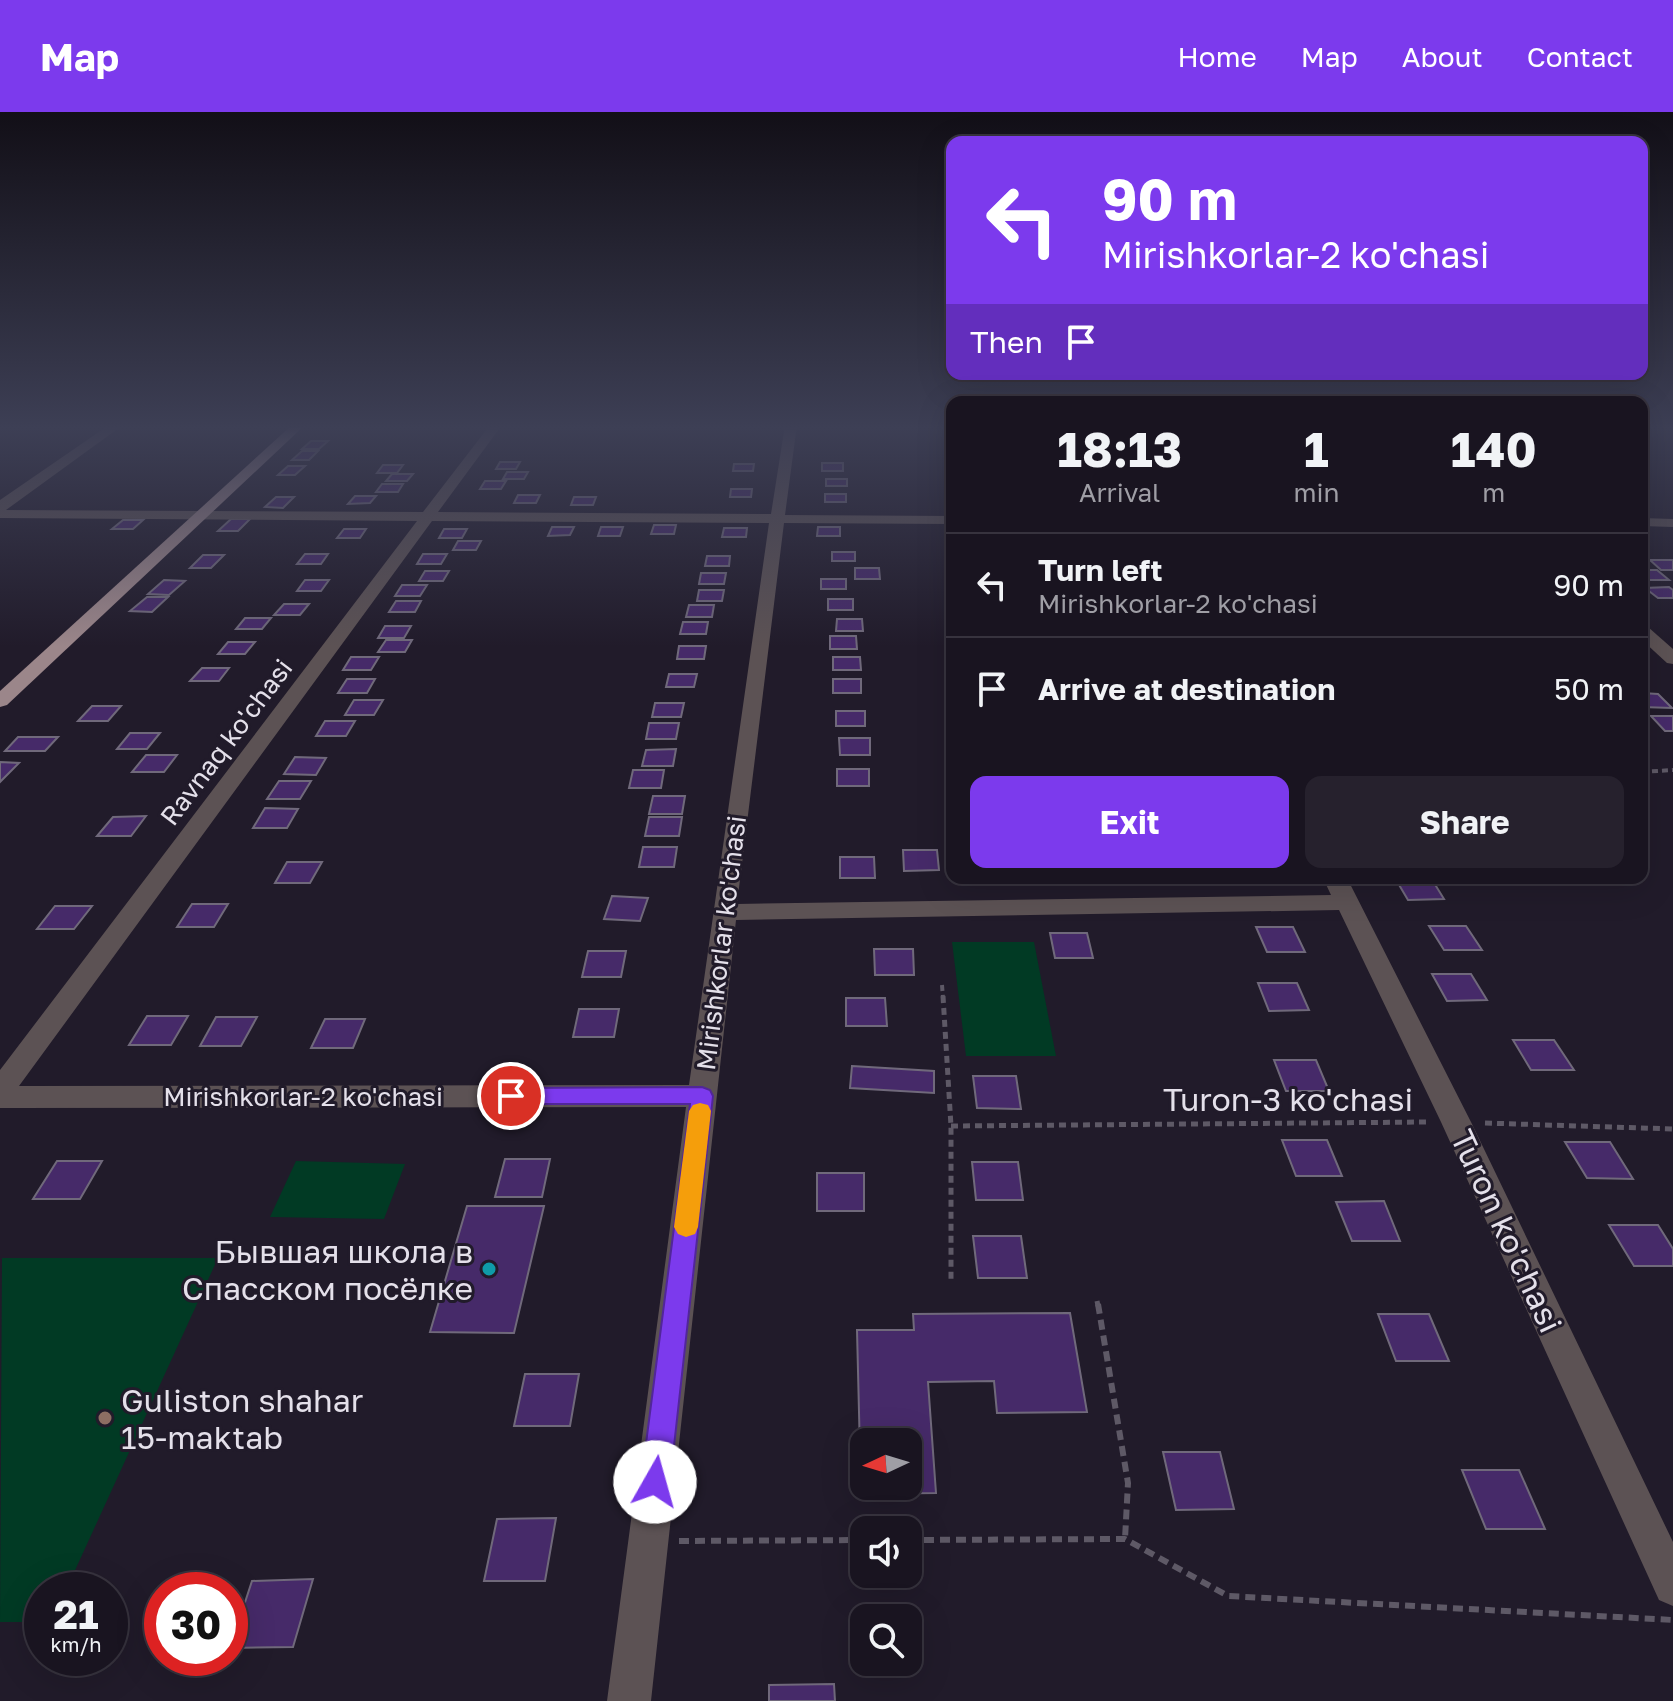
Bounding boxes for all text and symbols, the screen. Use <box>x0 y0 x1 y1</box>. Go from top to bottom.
text: Map <box>40 34 119 79</box>
text: Home <box>1178 40 1257 73</box>
text: Map <box>1301 40 1358 73</box>
text: About <box>1402 40 1483 73</box>
text: Contact <box>1527 40 1633 73</box>
text: 90 m <box>1102 165 1237 232</box>
icon: left <box>970 168 1074 272</box>
text: Mirishkorlar-2 ko'chasi <box>1102 233 1489 276</box>
icon: arrive <box>1059 320 1103 364</box>
text: Then <box>970 324 1043 360</box>
text: 18:13 <box>1057 420 1182 478</box>
text: 1 <box>1304 420 1329 478</box>
text: 140 <box>1451 420 1537 478</box>
text: Arrival <box>1079 477 1160 508</box>
text: min <box>1293 477 1339 508</box>
text: m <box>1482 477 1505 508</box>
text: Turn left <box>1038 552 1163 588</box>
icon: left <box>970 563 1014 607</box>
text: 90 m <box>1553 567 1624 603</box>
text: Mirishkorlar-2 ko'chasi <box>1038 588 1318 619</box>
street label: Ravnaq ko'chasi <box>153 653 299 831</box>
icon: arrive <box>970 667 1014 711</box>
text: Arrive at destination <box>1038 671 1335 707</box>
text: 50 m <box>1554 671 1624 707</box>
button: Exit <box>970 776 1289 868</box>
button: Share <box>1305 776 1624 868</box>
street label: Mirishkorlar ko'chasi <box>690 814 752 1072</box>
pin <box>477 1062 545 1130</box>
icon: arrive <box>489 1074 533 1118</box>
street label: Turon-3 ko'chasi <box>1163 1080 1413 1118</box>
street label: Mirishkorlar-2 ko'chasi <box>163 1081 443 1112</box>
street label: Turon ko'chasi <box>1443 1124 1571 1338</box>
place label: Бывшая школа в Спасском посёлке <box>182 1232 473 1307</box>
marker: Бывшая школа в Спасском посёлке <box>480 1260 498 1278</box>
place label: Guliston shahar 15-maktab <box>121 1381 363 1456</box>
marker: Guliston shahar 15-maktab <box>96 1409 114 1427</box>
north arrow <box>850 1428 922 1500</box>
map controls <box>850 1428 922 1676</box>
position arrow <box>613 1440 697 1524</box>
button: sound <box>850 1516 922 1588</box>
speed limit sign: 30 <box>144 1572 248 1676</box>
text: 21 <box>54 1590 99 1638</box>
button: search <box>850 1604 922 1676</box>
text: km/h <box>51 1632 101 1656</box>

